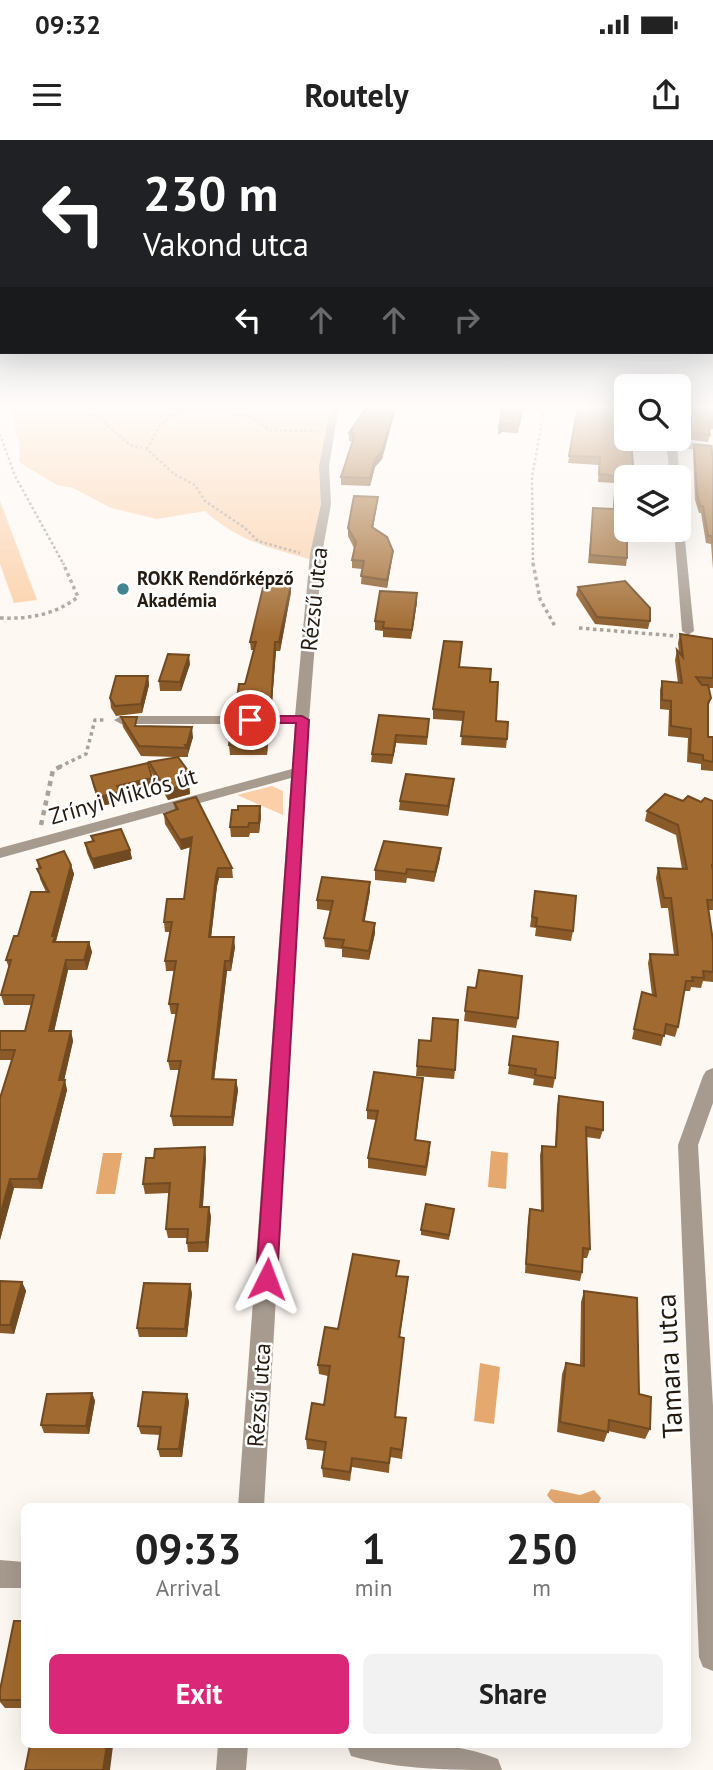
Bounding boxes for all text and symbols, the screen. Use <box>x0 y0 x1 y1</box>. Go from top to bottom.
text: 09:32 <box>35 8 101 41</box>
text: Routely <box>304 74 409 116</box>
icon: menu <box>28 76 66 114</box>
icon: share <box>647 76 685 114</box>
text: 230 m <box>143 161 278 225</box>
icon: left <box>28 168 119 259</box>
text: Vakond utca <box>143 223 309 265</box>
icon: left <box>229 301 267 339</box>
icon: ahead <box>302 301 340 339</box>
icon: ahead <box>375 301 413 339</box>
icon: right <box>448 301 486 339</box>
map controls <box>614 374 691 542</box>
button: search <box>614 374 691 451</box>
button: layers <box>614 465 691 542</box>
street label: Rézsű utca <box>294 546 333 652</box>
place label: ROKK Rendőrképző Akadémia <box>137 566 294 612</box>
marker: ROKK Rendőrképző Akadémia <box>115 581 131 597</box>
pin <box>220 690 280 750</box>
icon: arrive <box>231 701 269 739</box>
street label: Zrínyi Miklós út <box>46 761 200 830</box>
position arrow <box>230 1242 304 1316</box>
street label: Tamara utca <box>646 1293 691 1439</box>
street label: Rézsű utca <box>240 1342 277 1448</box>
text: 09:33 <box>135 1521 241 1576</box>
text: 1 <box>362 1521 385 1576</box>
text: 250 <box>506 1521 577 1576</box>
text: Arrival <box>156 1573 220 1602</box>
text: min <box>355 1573 392 1602</box>
text: m <box>532 1573 551 1602</box>
button: Exit <box>49 1654 349 1734</box>
button: Share <box>363 1654 663 1734</box>

